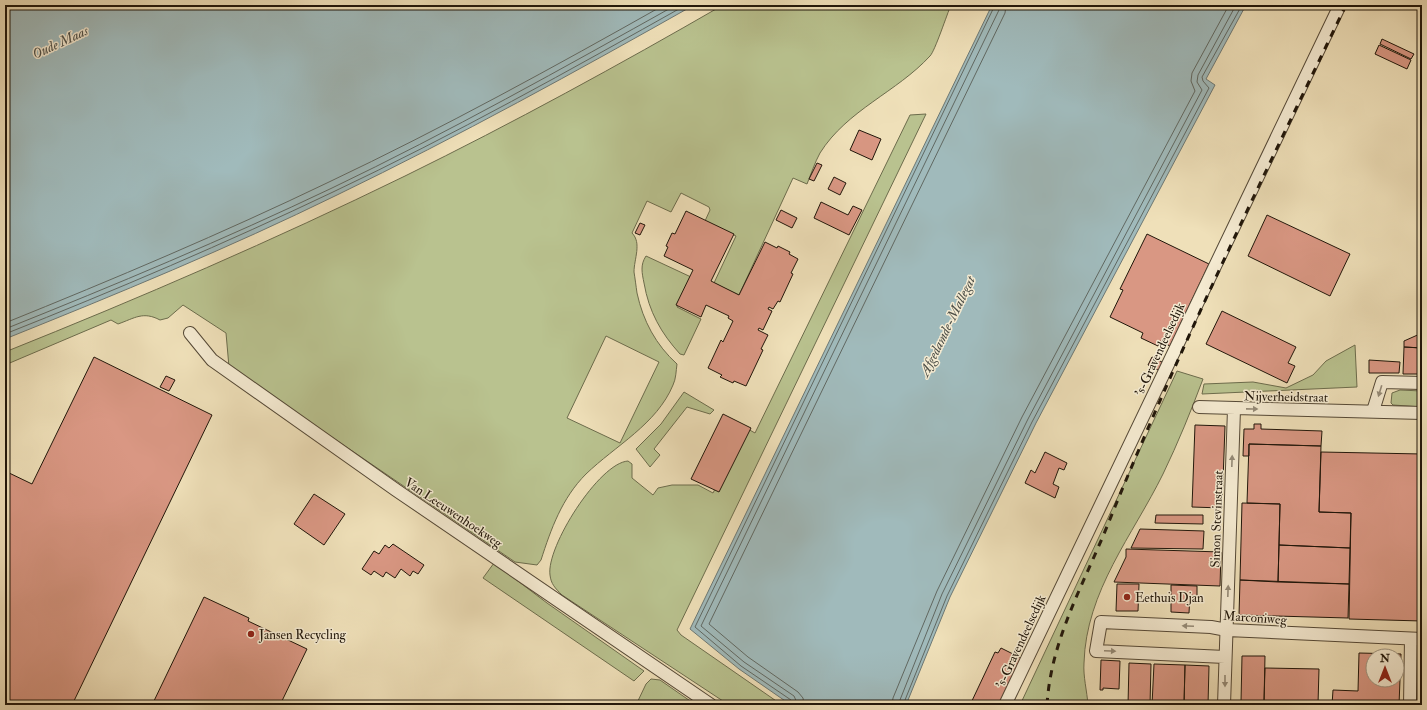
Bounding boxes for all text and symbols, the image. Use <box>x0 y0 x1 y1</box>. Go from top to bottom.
water label: Oude Maas <box>30 22 92 63</box>
water label: Afgedamde-Mallegat <box>915 272 980 381</box>
street label: 's-Gravendeelsedijk <box>1131 300 1189 399</box>
one-way arrow <box>1376 385 1382 397</box>
street label: Nijverheidstraat <box>1244 388 1328 406</box>
one-way arrow <box>1246 406 1259 412</box>
one-way arrow <box>1229 454 1235 467</box>
street label: Simon Stevinstraat <box>1207 470 1227 568</box>
street label: Van Leeuwenhoekweg <box>402 474 506 552</box>
one-way arrow <box>1225 584 1231 597</box>
place label: Eethuis Djan <box>1135 590 1204 606</box>
street label: 's-Gravendeelsedijk <box>992 592 1050 691</box>
marker: Eethuis Djan <box>1122 592 1132 602</box>
street label: Marconiweg <box>1222 608 1288 628</box>
one-way arrow <box>1182 623 1194 630</box>
place label: Jansen Recycling <box>258 627 347 644</box>
marker: Jansen Recycling <box>246 629 256 639</box>
one-way arrow <box>1104 648 1116 655</box>
north arrow <box>1365 648 1405 688</box>
text: N <box>1379 652 1391 665</box>
one-way arrow <box>1221 675 1228 687</box>

